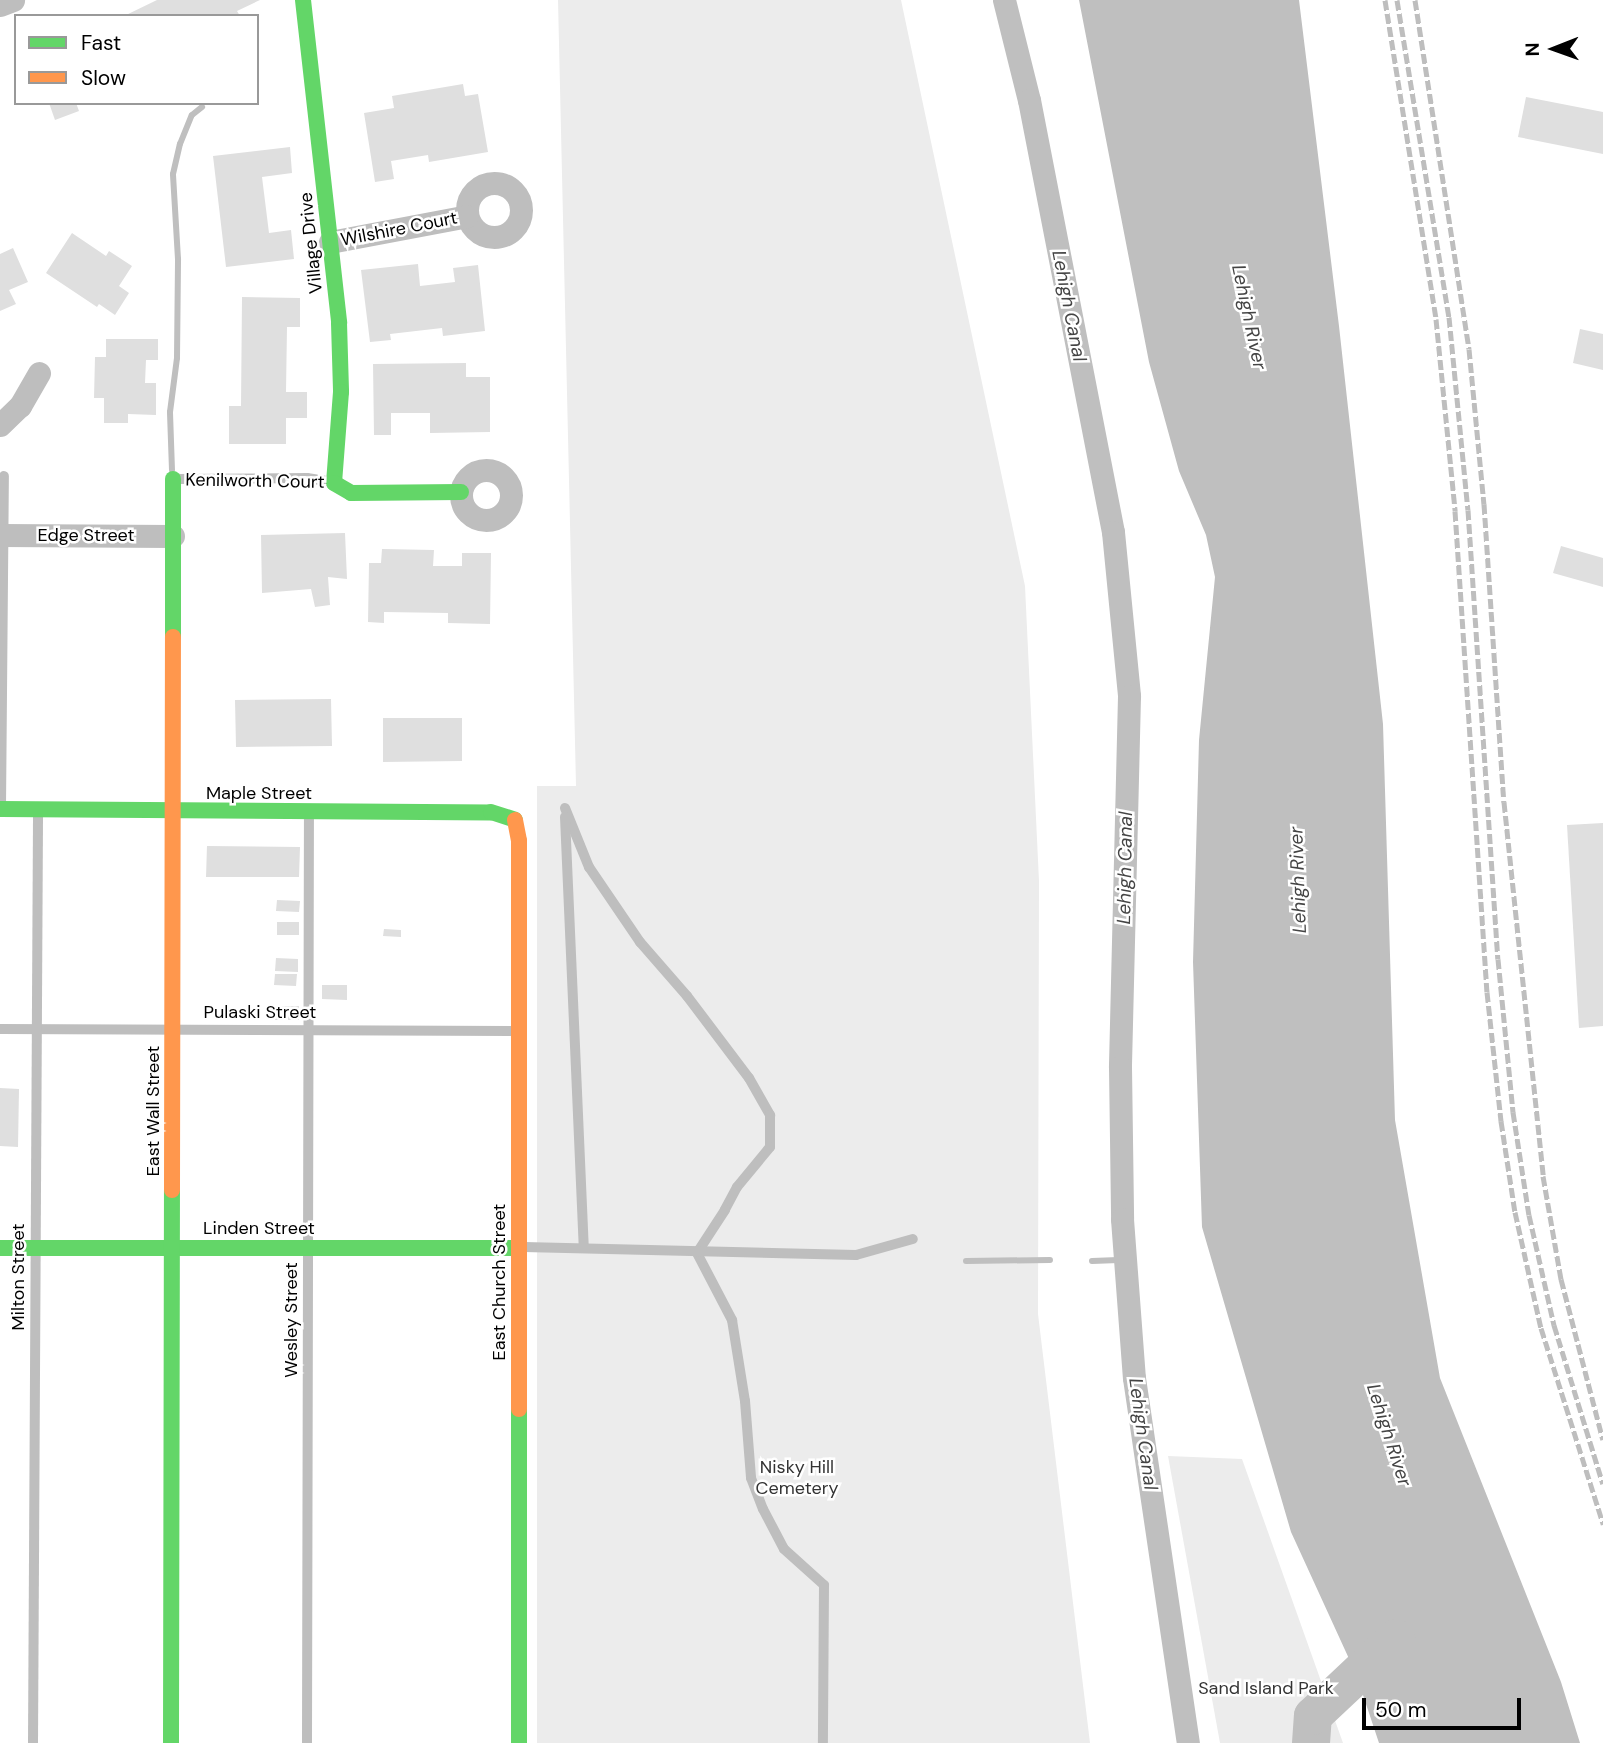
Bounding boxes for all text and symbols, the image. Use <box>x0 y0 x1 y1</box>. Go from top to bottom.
legend <box>14 14 259 105</box>
north arrow <box>1519 14 1589 84</box>
text: Fast <box>81 29 121 57</box>
text: N <box>1520 42 1545 57</box>
text: Slow <box>81 64 126 92</box>
street label: Village Drive <box>295 191 327 295</box>
street label: Wilshire Court <box>339 207 459 251</box>
water label: Lehigh Canal <box>1047 249 1091 363</box>
water label: Lehigh River <box>1227 263 1271 371</box>
street label: Kenilworth Court <box>185 469 325 493</box>
street label: Edge Street <box>37 524 135 546</box>
street label: Maple Street <box>206 782 312 804</box>
water label: Lehigh Canal <box>1113 811 1137 925</box>
water label: Lehigh River <box>1285 826 1311 934</box>
street label: Pulaski Street <box>204 1001 316 1023</box>
street label: East Wall Street <box>142 1046 164 1176</box>
street label: East Church Street <box>488 1204 510 1360</box>
street label: Linden Street <box>203 1217 315 1239</box>
street label: Milton Street <box>7 1223 29 1331</box>
street label: Wesley Street <box>280 1262 302 1378</box>
water label: Lehigh Canal <box>1124 1377 1162 1491</box>
water label: Lehigh River <box>1362 1381 1416 1489</box>
park label: Nisky Hill Cemetery <box>756 1457 838 1500</box>
park label: Sand Island Park <box>1198 1677 1334 1699</box>
scale bar <box>1365 1684 1524 1728</box>
text: 50 m <box>1375 1696 1426 1724</box>

